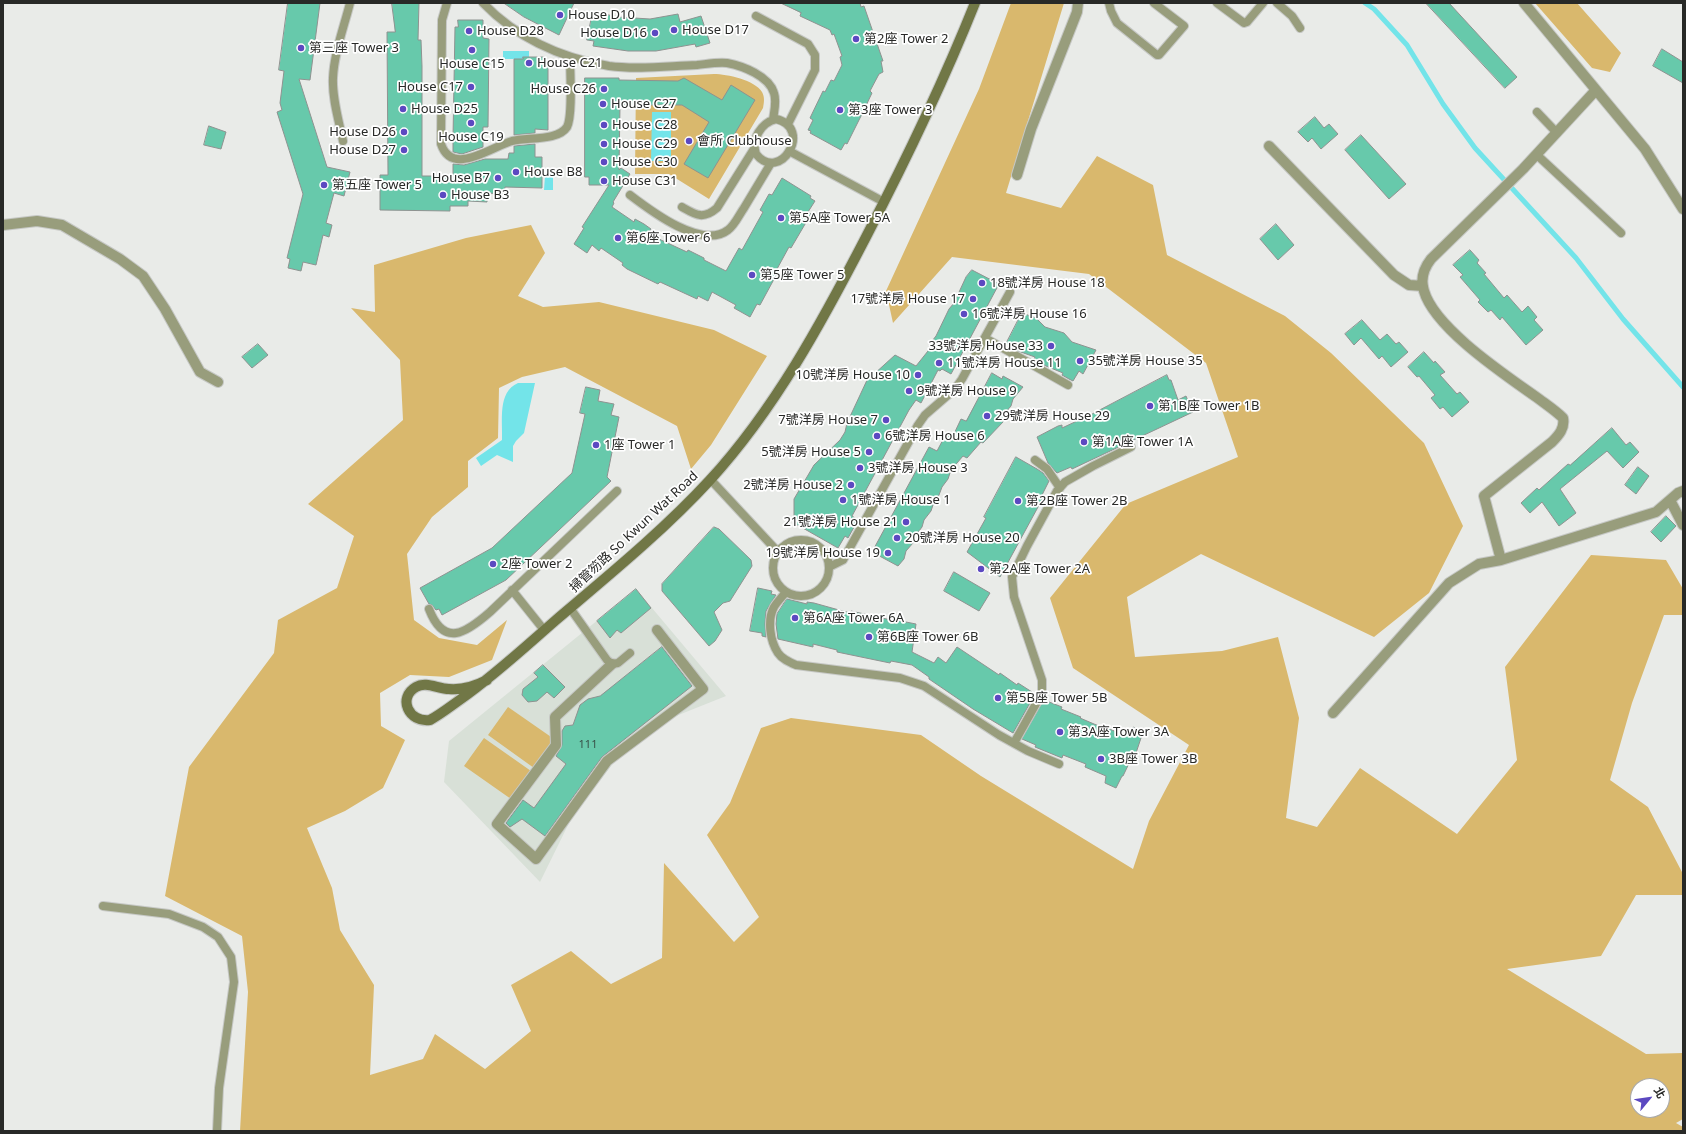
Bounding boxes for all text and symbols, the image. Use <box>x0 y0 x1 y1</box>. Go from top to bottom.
place label: House D10 <box>568 7 635 23</box>
marker: House D10 <box>555 10 565 20</box>
place label: House D17 <box>682 22 749 38</box>
place label: House D28 <box>477 23 544 39</box>
place label: House D16 <box>580 25 647 41</box>
marker: House D17 <box>669 25 679 35</box>
marker: House D28 <box>464 26 474 36</box>
marker: House D16 <box>650 28 660 38</box>
place label: 第2座 Tower 2 <box>864 31 948 47</box>
marker: 第2座 Tower 2 <box>851 34 861 44</box>
place label: 第三座 Tower 3 <box>309 40 399 56</box>
marker: 第三座 Tower 3 <box>296 43 306 53</box>
marker: House C15 <box>467 45 477 55</box>
place label: House C21 <box>537 55 603 71</box>
place label: House C15 <box>439 56 505 72</box>
marker: House C21 <box>524 58 534 68</box>
place label: House C17 <box>397 79 463 95</box>
place label: House C26 <box>530 81 596 97</box>
marker: House C17 <box>466 82 476 92</box>
marker: House C26 <box>599 84 609 94</box>
place label: House C27 <box>611 96 677 112</box>
marker: House C27 <box>598 99 608 109</box>
place label: House D25 <box>411 101 478 117</box>
place label: 第3座 Tower 3 <box>848 102 932 118</box>
marker: House D25 <box>398 104 408 114</box>
marker: 第3座 Tower 3 <box>835 105 845 115</box>
place label: House C28 <box>612 117 678 133</box>
marker: House C19 <box>466 118 476 128</box>
marker: House C28 <box>599 120 609 130</box>
place label: House D26 <box>329 124 396 140</box>
marker: House D26 <box>399 127 409 137</box>
place label: House C19 <box>438 129 504 145</box>
place label: 會所 Clubhouse <box>697 133 791 149</box>
place label: House C29 <box>612 136 678 152</box>
marker: 會所 Clubhouse <box>684 136 694 146</box>
marker: House C29 <box>599 139 609 149</box>
place label: House D27 <box>329 142 396 158</box>
marker: House D27 <box>399 145 409 155</box>
place label: House C30 <box>612 154 678 170</box>
marker: House C30 <box>599 157 609 167</box>
place label: House B8 <box>524 164 582 180</box>
marker: House B8 <box>511 167 521 177</box>
place label: House B7 <box>432 170 490 186</box>
marker: House B7 <box>493 173 503 183</box>
place label: House C31 <box>612 173 678 189</box>
marker: House C31 <box>599 176 609 186</box>
place label: 第五座 Tower 5 <box>332 177 422 193</box>
marker: 第五座 Tower 5 <box>319 180 329 190</box>
place label: House B3 <box>451 187 509 203</box>
marker: House B3 <box>438 190 448 200</box>
place label: 第5A座 Tower 5A <box>789 210 890 226</box>
marker: 第5A座 Tower 5A <box>776 213 786 223</box>
place label: 第6座 Tower 6 <box>626 230 710 246</box>
marker: 第6座 Tower 6 <box>613 233 623 243</box>
place label: 第5座 Tower 5 <box>760 267 844 283</box>
marker: 第5座 Tower 5 <box>747 270 757 280</box>
place label: 18號洋房 House 18 <box>990 275 1105 291</box>
marker: 18號洋房 House 18 <box>977 278 987 288</box>
place label: 17號洋房 House 17 <box>850 291 965 307</box>
marker: 17號洋房 House 17 <box>968 294 978 304</box>
place label: 16號洋房 House 16 <box>972 306 1087 322</box>
marker: 16號洋房 House 16 <box>959 309 969 319</box>
place label: 33號洋房 House 33 <box>928 338 1043 354</box>
marker: 33號洋房 House 33 <box>1046 341 1056 351</box>
place label: 35號洋房 House 35 <box>1088 353 1203 369</box>
place label: 11號洋房 House 11 <box>947 355 1062 371</box>
marker: 35號洋房 House 35 <box>1075 356 1085 366</box>
marker: 11號洋房 House 11 <box>934 358 944 368</box>
place label: 10號洋房 House 10 <box>795 367 910 383</box>
marker: 10號洋房 House 10 <box>913 370 923 380</box>
place label: 9號洋房 House 9 <box>917 383 1017 399</box>
marker: 9號洋房 House 9 <box>904 386 914 396</box>
place label: 第1B座 Tower 1B <box>1158 398 1259 414</box>
marker: 第1B座 Tower 1B <box>1145 401 1155 411</box>
place label: 29號洋房 House 29 <box>995 408 1110 424</box>
marker: 29號洋房 House 29 <box>982 411 992 421</box>
place label: 7號洋房 House 7 <box>778 412 878 428</box>
marker: 7號洋房 House 7 <box>881 415 891 425</box>
place label: 6號洋房 House 6 <box>885 428 985 444</box>
marker: 6號洋房 House 6 <box>872 431 882 441</box>
place label: 第1A座 Tower 1A <box>1092 434 1193 450</box>
place label: 1座 Tower 1 <box>604 437 675 453</box>
marker: 第1A座 Tower 1A <box>1079 437 1089 447</box>
marker: 1座 Tower 1 <box>591 440 601 450</box>
place label: 5號洋房 House 5 <box>761 444 861 460</box>
marker: 5號洋房 House 5 <box>864 447 874 457</box>
place label: 3號洋房 House 3 <box>868 460 968 476</box>
marker: 3號洋房 House 3 <box>855 463 865 473</box>
street label: 掃管笏路 So Kwun Wat Road <box>567 468 701 596</box>
place label: 2號洋房 House 2 <box>743 477 843 493</box>
marker: 2號洋房 House 2 <box>846 480 856 490</box>
place label: 1號洋房 House 1 <box>851 492 951 508</box>
place label: 第2B座 Tower 2B <box>1026 493 1127 509</box>
marker: 1號洋房 House 1 <box>838 495 848 505</box>
marker: 第2B座 Tower 2B <box>1013 496 1023 506</box>
place label: 21號洋房 House 21 <box>783 514 898 530</box>
marker: 21號洋房 House 21 <box>901 517 911 527</box>
place label: 20號洋房 House 20 <box>905 530 1020 546</box>
marker: 20號洋房 House 20 <box>892 533 902 543</box>
place label: 19號洋房 House 19 <box>765 545 880 561</box>
marker: 19號洋房 House 19 <box>883 548 893 558</box>
place label: 2座 Tower 2 <box>501 556 572 572</box>
marker: 2座 Tower 2 <box>488 559 498 569</box>
place label: 第2A座 Tower 2A <box>989 561 1090 577</box>
marker: 第2A座 Tower 2A <box>976 564 986 574</box>
place label: 第6A座 Tower 6A <box>803 610 904 626</box>
marker: 第6A座 Tower 6A <box>790 613 800 623</box>
place label: 第6B座 Tower 6B <box>877 629 978 645</box>
marker: 第6B座 Tower 6B <box>864 632 874 642</box>
place label: 第5B座 Tower 5B <box>1006 690 1107 706</box>
marker: 第5B座 Tower 5B <box>993 693 1003 703</box>
place label: 第3A座 Tower 3A <box>1068 724 1169 740</box>
marker: 第3A座 Tower 3A <box>1055 727 1065 737</box>
house number: 111 <box>579 738 597 752</box>
place label: 3B座 Tower 3B <box>1109 751 1197 767</box>
marker: 3B座 Tower 3B <box>1096 754 1106 764</box>
north arrow <box>1630 1078 1670 1118</box>
text: 北 <box>1651 1084 1669 1101</box>

